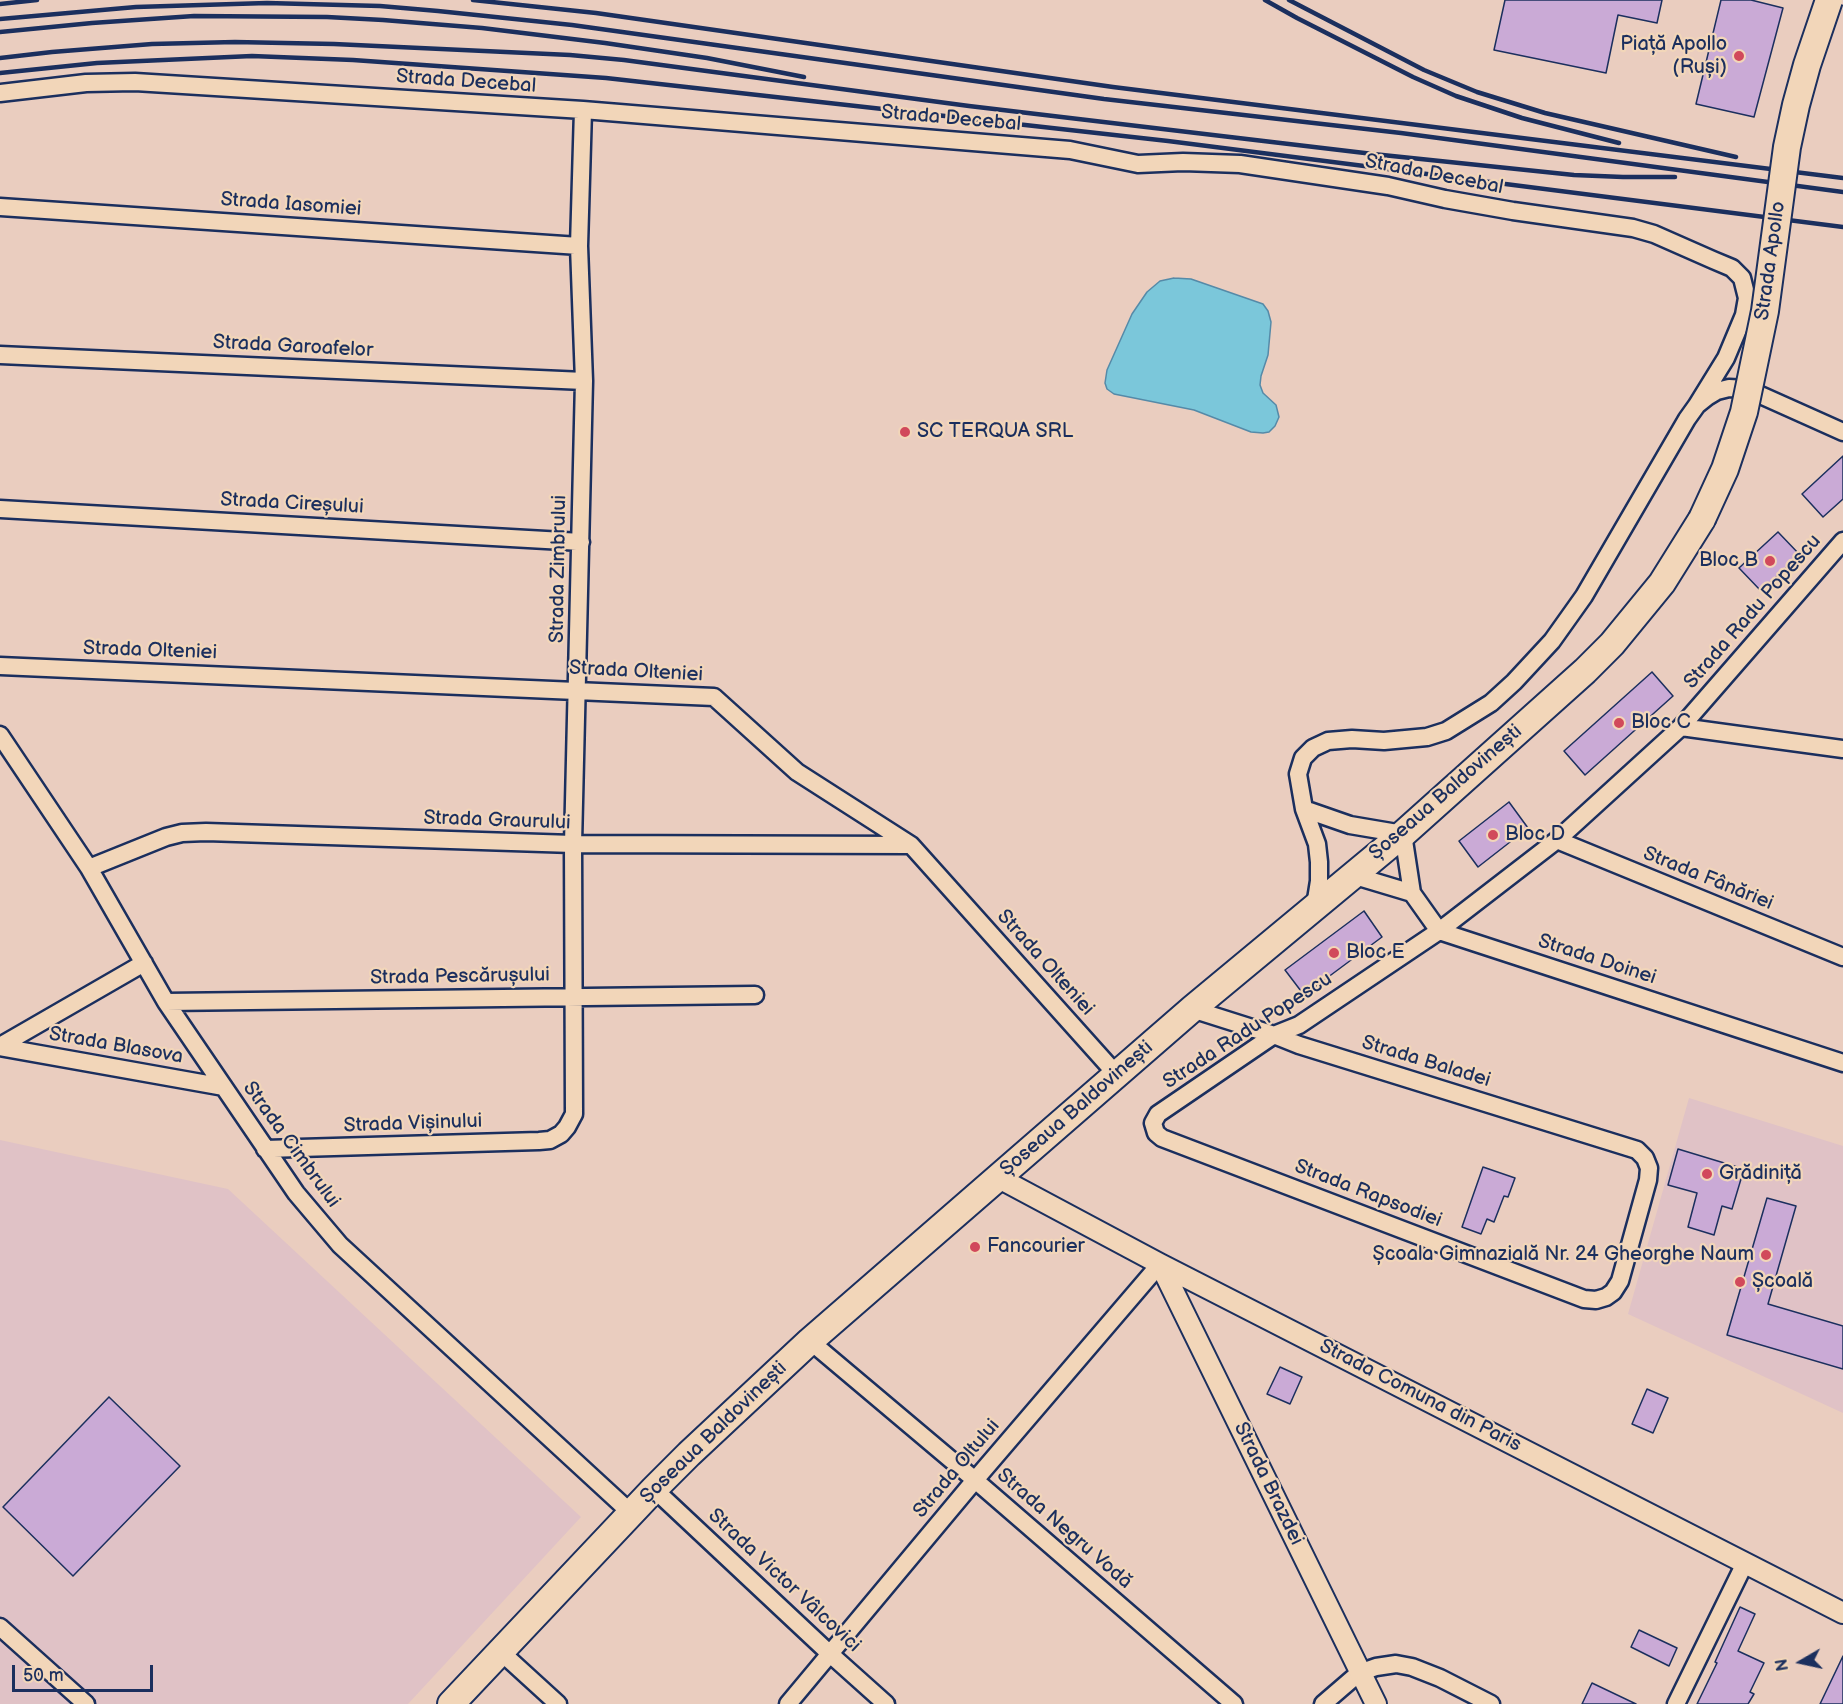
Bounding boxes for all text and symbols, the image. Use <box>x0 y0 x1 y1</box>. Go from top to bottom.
place label: Piață Apollo (Ruși) <box>1620 33 1727 80</box>
marker: Piață Apollo (Ruși) <box>1732 49 1746 63</box>
street label: Strada Decebal <box>395 65 537 99</box>
street label: Strada Decebal <box>880 101 1022 137</box>
street label: Strada Decebal <box>1363 150 1505 200</box>
street label: Strada Iasomiei <box>220 188 362 222</box>
street label: Strada Apollo <box>1751 200 1791 322</box>
street label: Strada Garoafelor <box>212 331 374 363</box>
place label: SC TERQUA SRL <box>917 420 1073 444</box>
marker: SC TERQUA SRL <box>898 425 912 439</box>
street label: Strada Cireșului <box>220 488 364 520</box>
street label: Strada Zimbrului <box>546 495 572 643</box>
street label: Strada Radu Popescu <box>1680 530 1826 694</box>
place label: Bloc B <box>1699 549 1758 573</box>
marker: Bloc B <box>1763 554 1777 568</box>
street label: Strada Olteniei <box>83 637 217 665</box>
street label: Strada Olteniei <box>568 657 704 687</box>
place label: Bloc C <box>1631 711 1691 735</box>
marker: Bloc C <box>1612 716 1626 730</box>
street label: Șoseaua Baldovinești <box>1365 720 1527 866</box>
street label: Strada Graurului <box>423 806 571 836</box>
place label: Bloc D <box>1505 823 1565 847</box>
marker: Bloc D <box>1486 828 1500 842</box>
street label: Strada Fânăriei <box>1639 842 1777 916</box>
street label: Strada Olteniei <box>991 905 1099 1021</box>
street label: Strada Doinei <box>1535 930 1659 990</box>
place label: Bloc E <box>1346 941 1405 965</box>
marker: Bloc E <box>1327 946 1341 960</box>
street label: Strada Pescărușului <box>370 963 550 991</box>
street label: Strada Radu Popescu <box>1159 967 1337 1095</box>
street label: Strada Blasova <box>47 1022 185 1070</box>
street label: Strada Baladei <box>1359 1031 1493 1093</box>
street label: Șoseaua Baldovinești <box>996 1036 1158 1182</box>
street label: Strada Cimbrului <box>237 1077 345 1213</box>
street label: Strada Vișinului <box>343 1110 483 1138</box>
street label: Strada Rapsodiei <box>1291 1155 1445 1233</box>
place label: Grădiniță <box>1719 1162 1802 1186</box>
marker: Grădiniță <box>1700 1167 1714 1181</box>
place label: Fancourier <box>987 1235 1085 1259</box>
marker: Fancourier <box>968 1240 982 1254</box>
place label: Școala Gimnazială Nr. 24 Gheorghe Naum <box>1373 1243 1754 1267</box>
marker: Școala Gimnazială Nr. 24 Gheorghe Naum <box>1759 1248 1773 1262</box>
place label: Școală <box>1752 1270 1813 1294</box>
marker: Școală <box>1733 1275 1747 1289</box>
street label: Strada Comuna din Paris <box>1315 1335 1525 1457</box>
street label: Șoseaua Baldovinești <box>636 1357 792 1509</box>
street label: Strada Oltului <box>909 1415 1005 1523</box>
street label: Strada Brazdei <box>1228 1419 1308 1549</box>
street label: Strada Negru Vodă <box>991 1464 1137 1594</box>
street label: Strada Victor Vâlcovici <box>703 1504 865 1658</box>
north arrow <box>1771 1632 1831 1692</box>
scale bar <box>15 1653 156 1691</box>
text: N <box>1772 1657 1793 1672</box>
text: 50 m <box>23 1665 64 1686</box>

